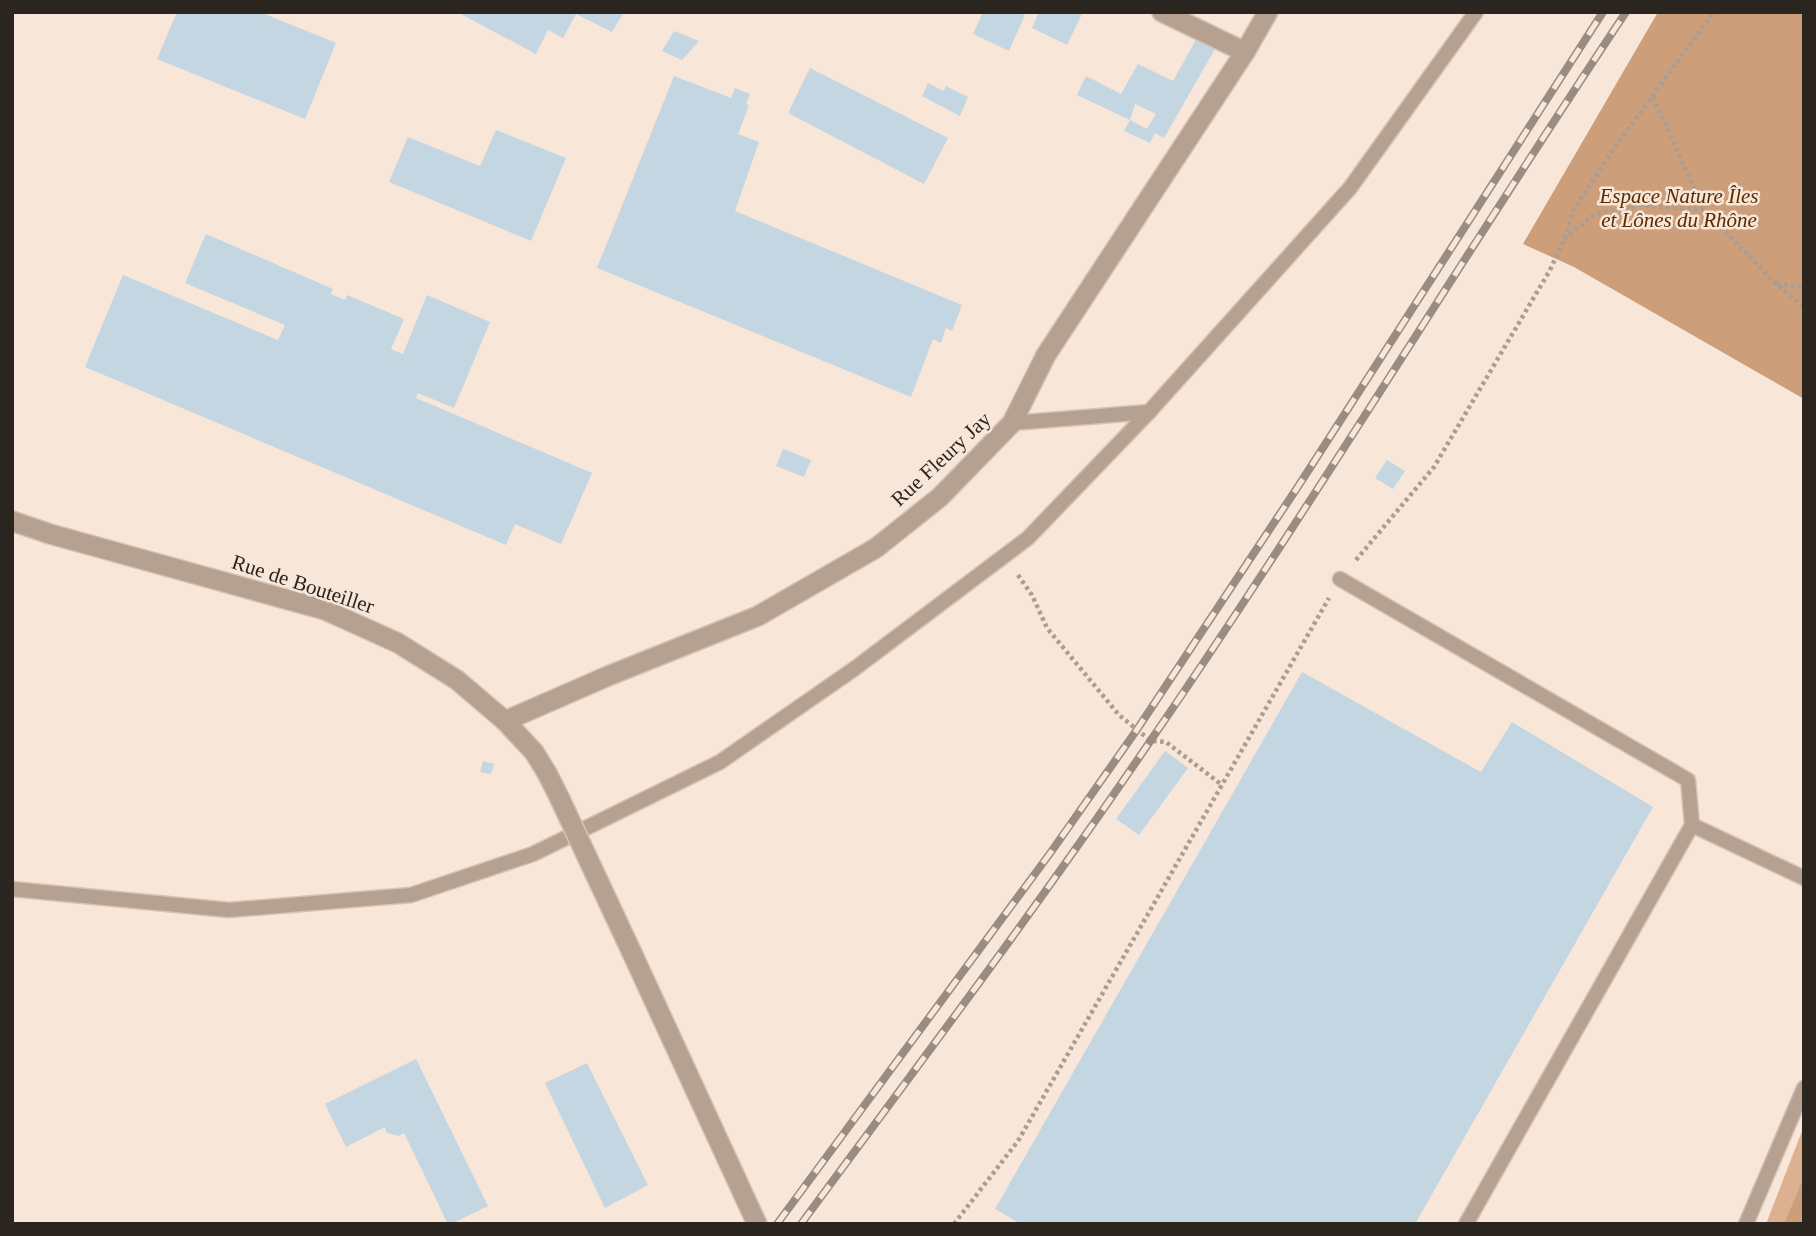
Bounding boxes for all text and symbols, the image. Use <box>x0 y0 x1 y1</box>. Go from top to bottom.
park label: Espace Nature Îles et Lônes du Rhône <box>1598 184 1759 232</box>
street label: Rue Fleury Jay <box>886 407 996 511</box>
street label: Rue de Bouteiller <box>229 550 377 618</box>

